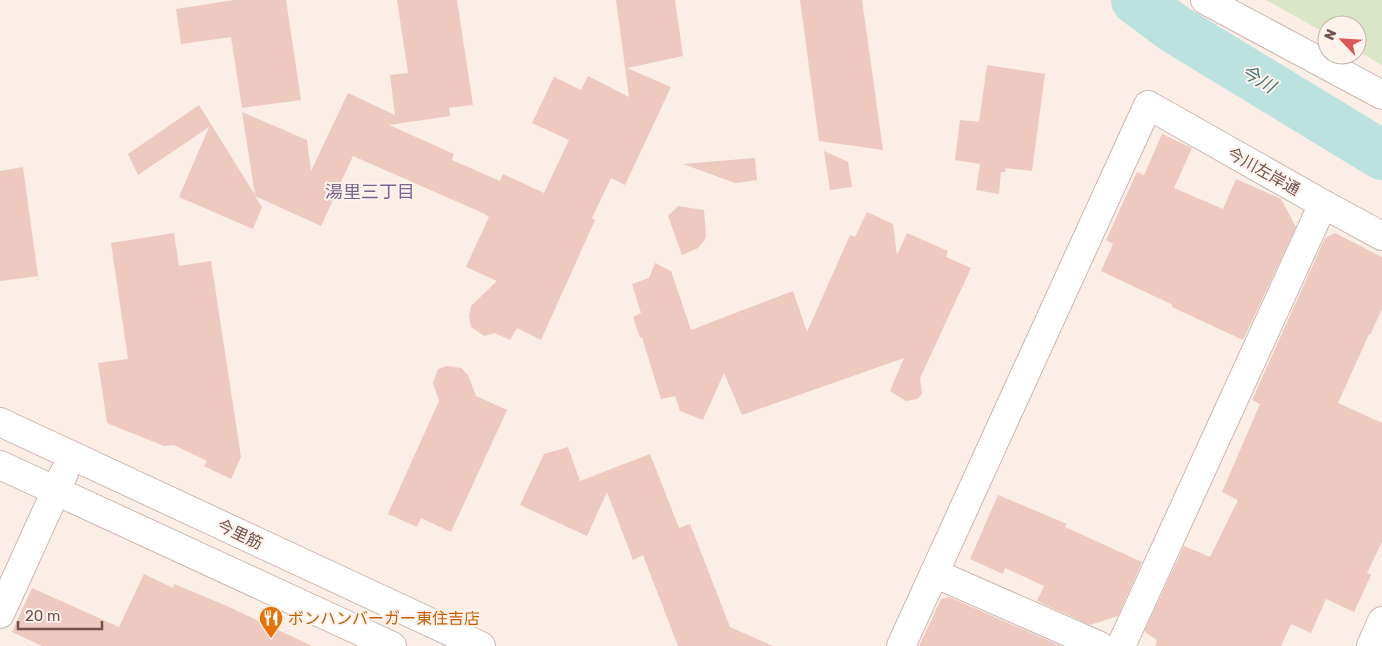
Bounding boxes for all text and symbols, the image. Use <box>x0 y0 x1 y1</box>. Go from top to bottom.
north arrow <box>1317 15 1367 65</box>
text: N <box>1321 27 1341 43</box>
water label: 今川 <box>1237 60 1281 99</box>
street label: 今川左岸通 <box>1224 144 1303 199</box>
district label: 湯里三丁目 <box>325 181 415 203</box>
street label: 今里筋 <box>214 516 266 553</box>
scale bar <box>18 598 101 630</box>
restaurant icon: ボンハンバーガー東住吉店 <box>258 605 284 639</box>
text: 20 m <box>25 607 60 625</box>
place label: ボンハンバーガー東住吉店 <box>288 609 480 628</box>

